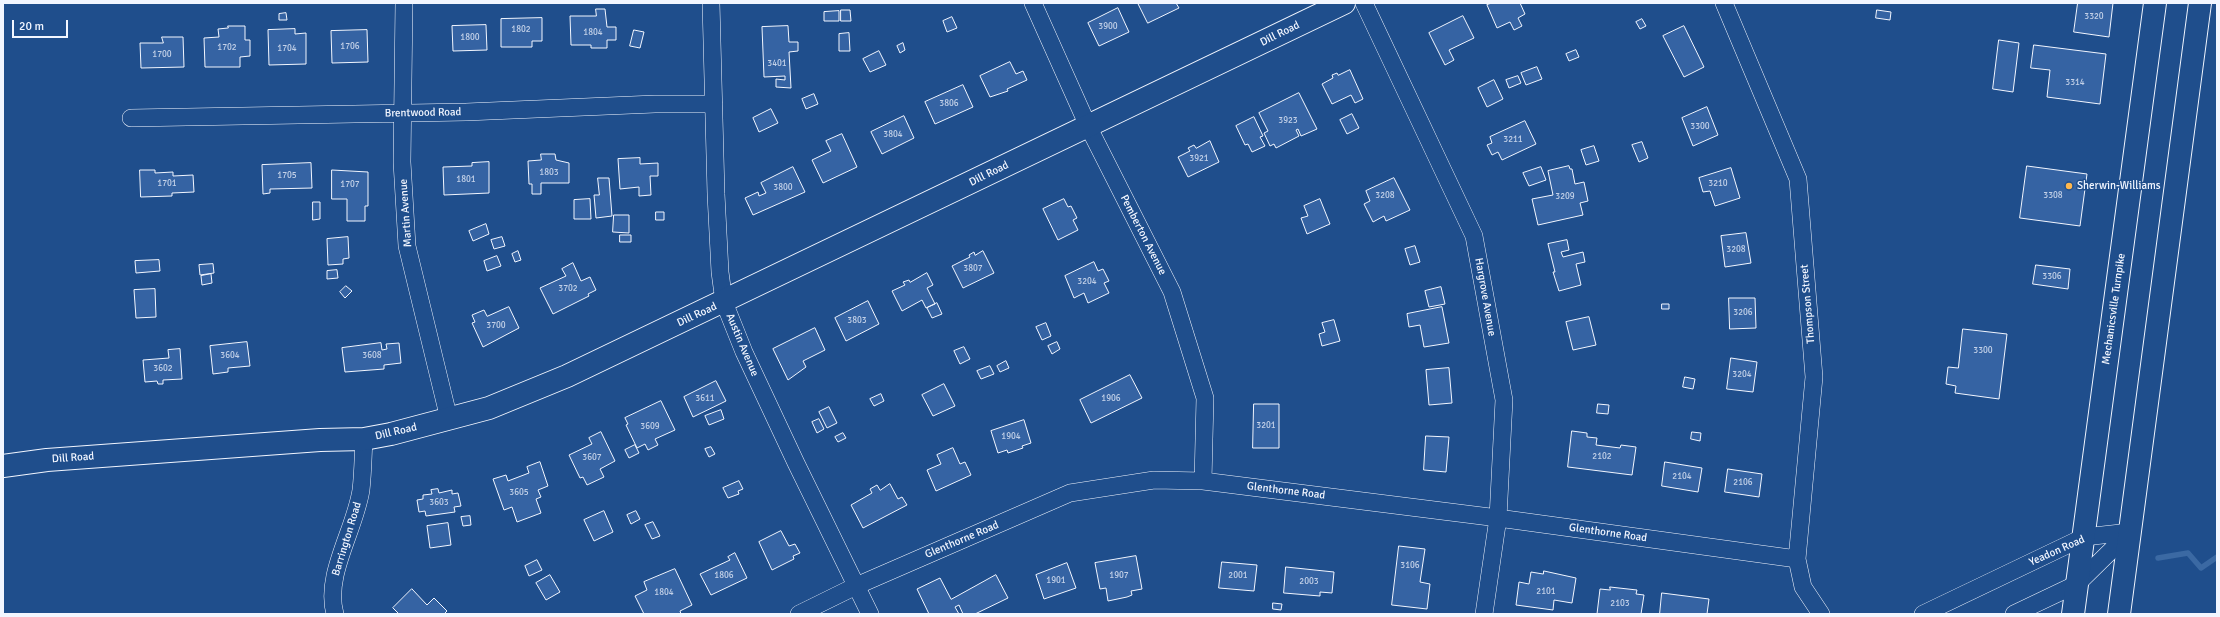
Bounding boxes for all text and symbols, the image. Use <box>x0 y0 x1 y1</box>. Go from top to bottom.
scale bar <box>14 12 70 38</box>
house number: 3320 <box>2084 12 2104 22</box>
text: 20 m <box>19 19 44 34</box>
street label: Dill Road <box>1258 19 1302 49</box>
house number: 3900 <box>1098 22 1118 32</box>
house number: 1802 <box>511 25 531 35</box>
house number: 1804 <box>583 28 603 38</box>
house number: 1800 <box>460 33 480 43</box>
house number: 1706 <box>340 42 360 52</box>
house number: 1702 <box>217 43 237 53</box>
house number: 1704 <box>277 44 297 54</box>
house number: 1700 <box>152 50 172 60</box>
house number: 3401 <box>767 59 787 69</box>
house number: 3314 <box>2065 78 2085 88</box>
house number: 3806 <box>939 99 959 109</box>
street label: Brentwood Road <box>384 106 462 120</box>
house number: 3923 <box>1278 116 1298 126</box>
house number: 3300 <box>1690 122 1710 132</box>
house number: 3804 <box>883 130 903 140</box>
house number: 3211 <box>1503 135 1523 145</box>
house number: 3921 <box>1189 154 1209 164</box>
street label: Dill Road <box>967 159 1011 189</box>
house number: 1803 <box>539 168 559 178</box>
house number: 1705 <box>277 171 297 181</box>
house number: 1801 <box>456 175 476 185</box>
street label: Martin Avenue <box>397 178 415 248</box>
house number: 1701 <box>157 179 177 189</box>
house number: 3210 <box>1708 179 1728 189</box>
place label: Sherwin-Williams <box>2077 179 2161 193</box>
house number: 1707 <box>340 180 360 190</box>
marker: Sherwin-Williams <box>2064 181 2074 191</box>
house number: 3800 <box>773 183 793 193</box>
house number: 3208 <box>1375 191 1395 201</box>
house number: 3308 <box>2043 191 2063 201</box>
house number: 3209 <box>1555 192 1575 202</box>
street label: Pemberton Avenue <box>1117 193 1169 277</box>
house number: 3208 <box>1726 245 1746 255</box>
street label: Mechanicsville Turnpike <box>2100 252 2128 366</box>
street label: Hargrove Avenue <box>1472 257 1498 337</box>
house number: 3807 <box>963 264 983 274</box>
street label: Thompson Street <box>1798 264 1818 344</box>
house number: 3306 <box>2042 272 2062 282</box>
house number: 3204 <box>1077 277 1097 287</box>
house number: 3702 <box>558 284 578 294</box>
street label: Dill Road <box>675 300 719 330</box>
house number: 3206 <box>1733 308 1753 318</box>
street label: Austin Avenue <box>723 311 761 379</box>
house number: 3803 <box>847 316 867 326</box>
house number: 3700 <box>486 321 506 331</box>
house number: 3300 <box>1973 346 1993 356</box>
house number: 3604 <box>220 351 240 361</box>
house number: 3608 <box>362 351 382 361</box>
house number: 3602 <box>153 364 173 374</box>
house number: 3204 <box>1732 370 1752 380</box>
house number: 3611 <box>695 394 715 404</box>
house number: 1906 <box>1101 394 1121 404</box>
street label: Dill Road <box>374 421 418 443</box>
house number: 3201 <box>1256 421 1276 431</box>
house number: 3609 <box>640 422 660 432</box>
house number: 1904 <box>1001 432 1021 442</box>
street label: Dill Road <box>51 450 95 466</box>
house number: 2102 <box>1592 452 1612 462</box>
house number: 3607 <box>582 453 602 463</box>
house number: 2104 <box>1672 472 1692 482</box>
house number: 2106 <box>1733 478 1753 488</box>
street label: Glenthorne Road <box>1246 480 1326 502</box>
house number: 3605 <box>509 488 529 498</box>
house number: 3603 <box>429 498 449 508</box>
street label: Barrington Road <box>329 500 365 578</box>
street label: Glenthorne Road <box>923 519 1001 561</box>
street label: Glenthorne Road <box>1568 521 1648 545</box>
street label: Yeadon Road <box>2027 533 2087 569</box>
house number: 3106 <box>1400 561 1420 571</box>
house number: 1806 <box>714 571 734 581</box>
house number: 1907 <box>1109 571 1129 581</box>
house number: 2001 <box>1228 571 1248 581</box>
house number: 1901 <box>1046 576 1066 586</box>
house number: 2003 <box>1299 577 1319 587</box>
house number: 2101 <box>1536 587 1556 597</box>
house number: 1804 <box>654 588 674 598</box>
house number: 2103 <box>1610 599 1630 609</box>

